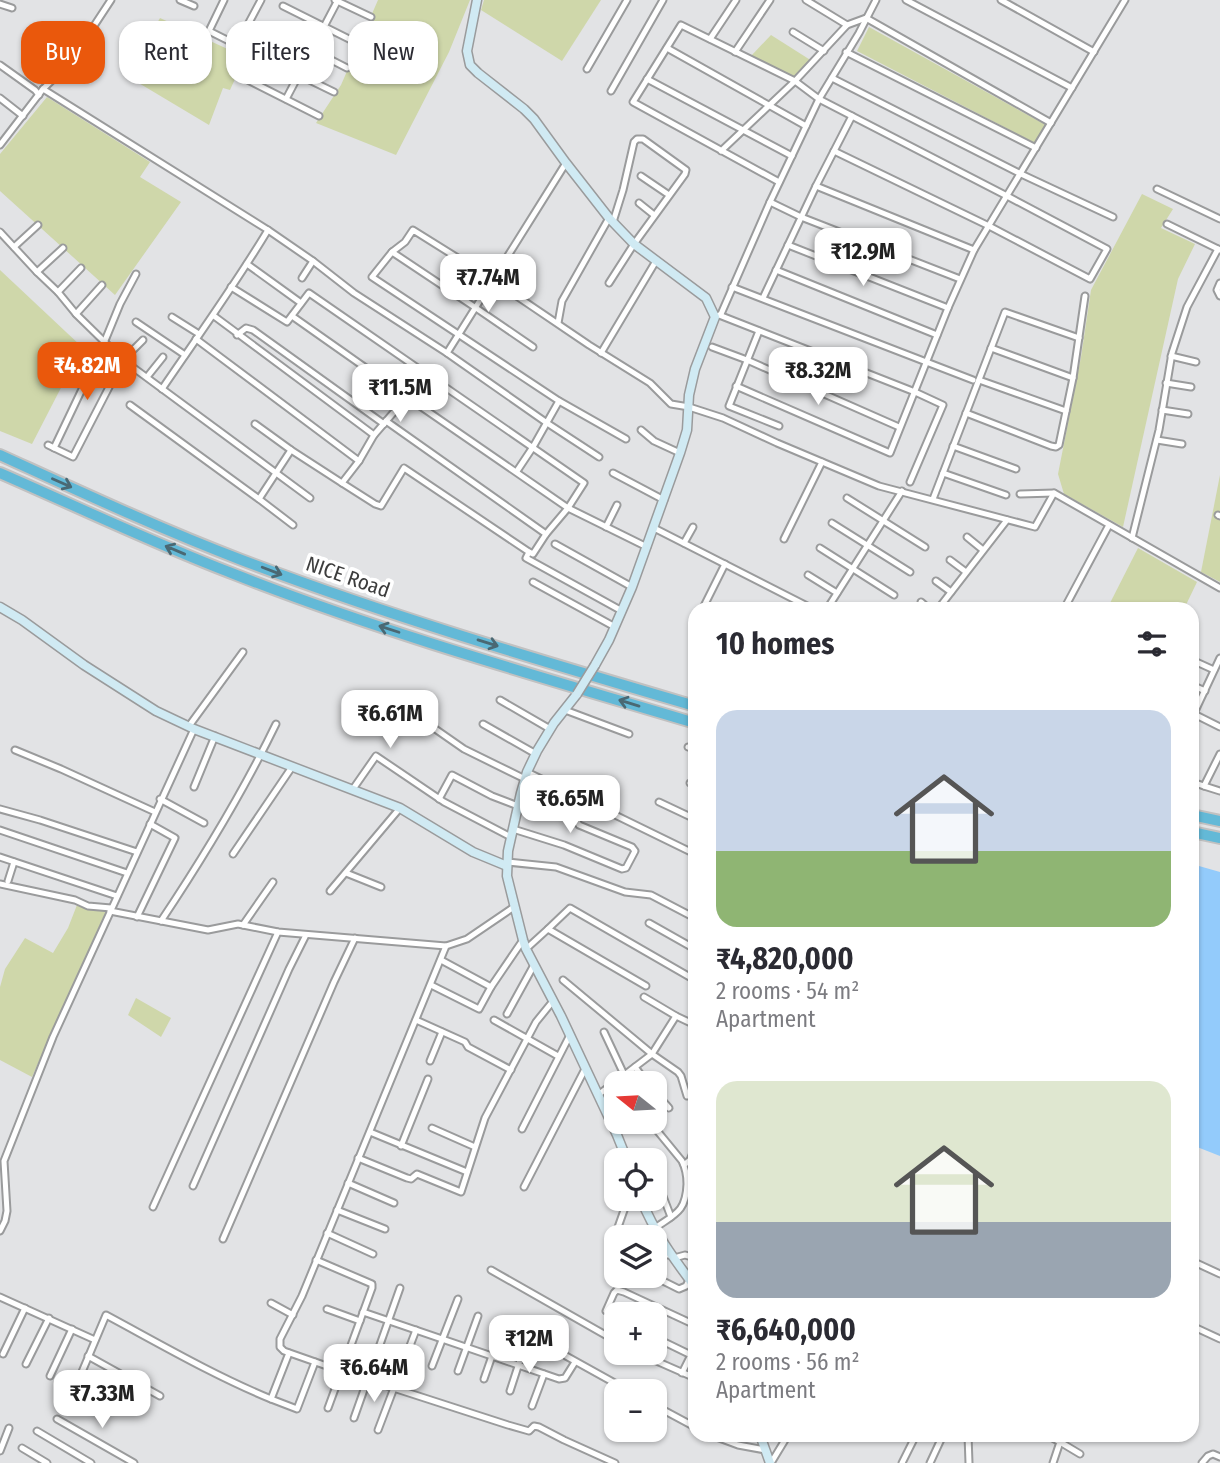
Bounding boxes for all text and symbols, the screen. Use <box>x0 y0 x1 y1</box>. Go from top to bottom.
chip: Buy <box>21 21 105 84</box>
chip: Rent <box>119 21 212 84</box>
chip: Filters <box>226 21 334 84</box>
chip: New <box>348 21 438 84</box>
pin: ₹12.9M <box>806 229 920 288</box>
text: ₹12.9M <box>831 237 895 265</box>
pin: ₹7.74M <box>431 254 545 314</box>
text: ₹7.74M <box>456 263 520 291</box>
pin: ₹4.82M <box>30 342 144 402</box>
pin: ₹8.32M <box>761 348 875 407</box>
text: ₹4.82M <box>53 351 121 379</box>
text: ₹8.32M <box>785 356 851 384</box>
pin: ₹11.5M <box>343 364 457 424</box>
text: ₹11.5M <box>368 373 432 401</box>
one-way arrow <box>51 477 73 490</box>
one-way arrow <box>165 543 187 556</box>
street label: NICE Road <box>303 551 393 603</box>
one-way arrow <box>261 566 283 578</box>
one-way arrow <box>378 622 400 634</box>
icon: filters <box>1133 625 1171 663</box>
text: 10 homes <box>716 626 834 662</box>
one-way arrow <box>477 638 499 651</box>
pin: ₹6.61M <box>333 690 447 750</box>
one-way arrow <box>619 696 641 709</box>
text: ₹6.61M <box>357 699 423 727</box>
icon: home <box>881 756 1007 882</box>
pin: ₹6.65M <box>513 776 627 835</box>
text: ₹6.65M <box>536 784 604 812</box>
text: ₹4,820,000 <box>716 941 854 977</box>
text: 2 rooms · 54 m² <box>716 977 859 1005</box>
text: Apartment <box>716 1005 816 1033</box>
north arrow <box>604 1071 667 1134</box>
map controls <box>604 1071 667 1442</box>
icon: home <box>881 1127 1007 1253</box>
button: locate <box>604 1148 667 1211</box>
button: layers <box>604 1225 667 1288</box>
button: + <box>604 1302 667 1365</box>
text: ₹6,640,000 <box>716 1312 856 1348</box>
pin: ₹12M <box>488 1316 570 1375</box>
text: ₹12M <box>505 1324 553 1352</box>
pin: ₹6.64M <box>317 1344 431 1404</box>
text: 2 rooms · 56 m² <box>716 1348 860 1376</box>
text: ₹6.64M <box>340 1353 408 1381</box>
pin: ₹7.33M <box>45 1370 159 1430</box>
text: Apartment <box>716 1376 816 1404</box>
text: ₹7.33M <box>70 1379 135 1407</box>
button: − <box>604 1379 667 1442</box>

